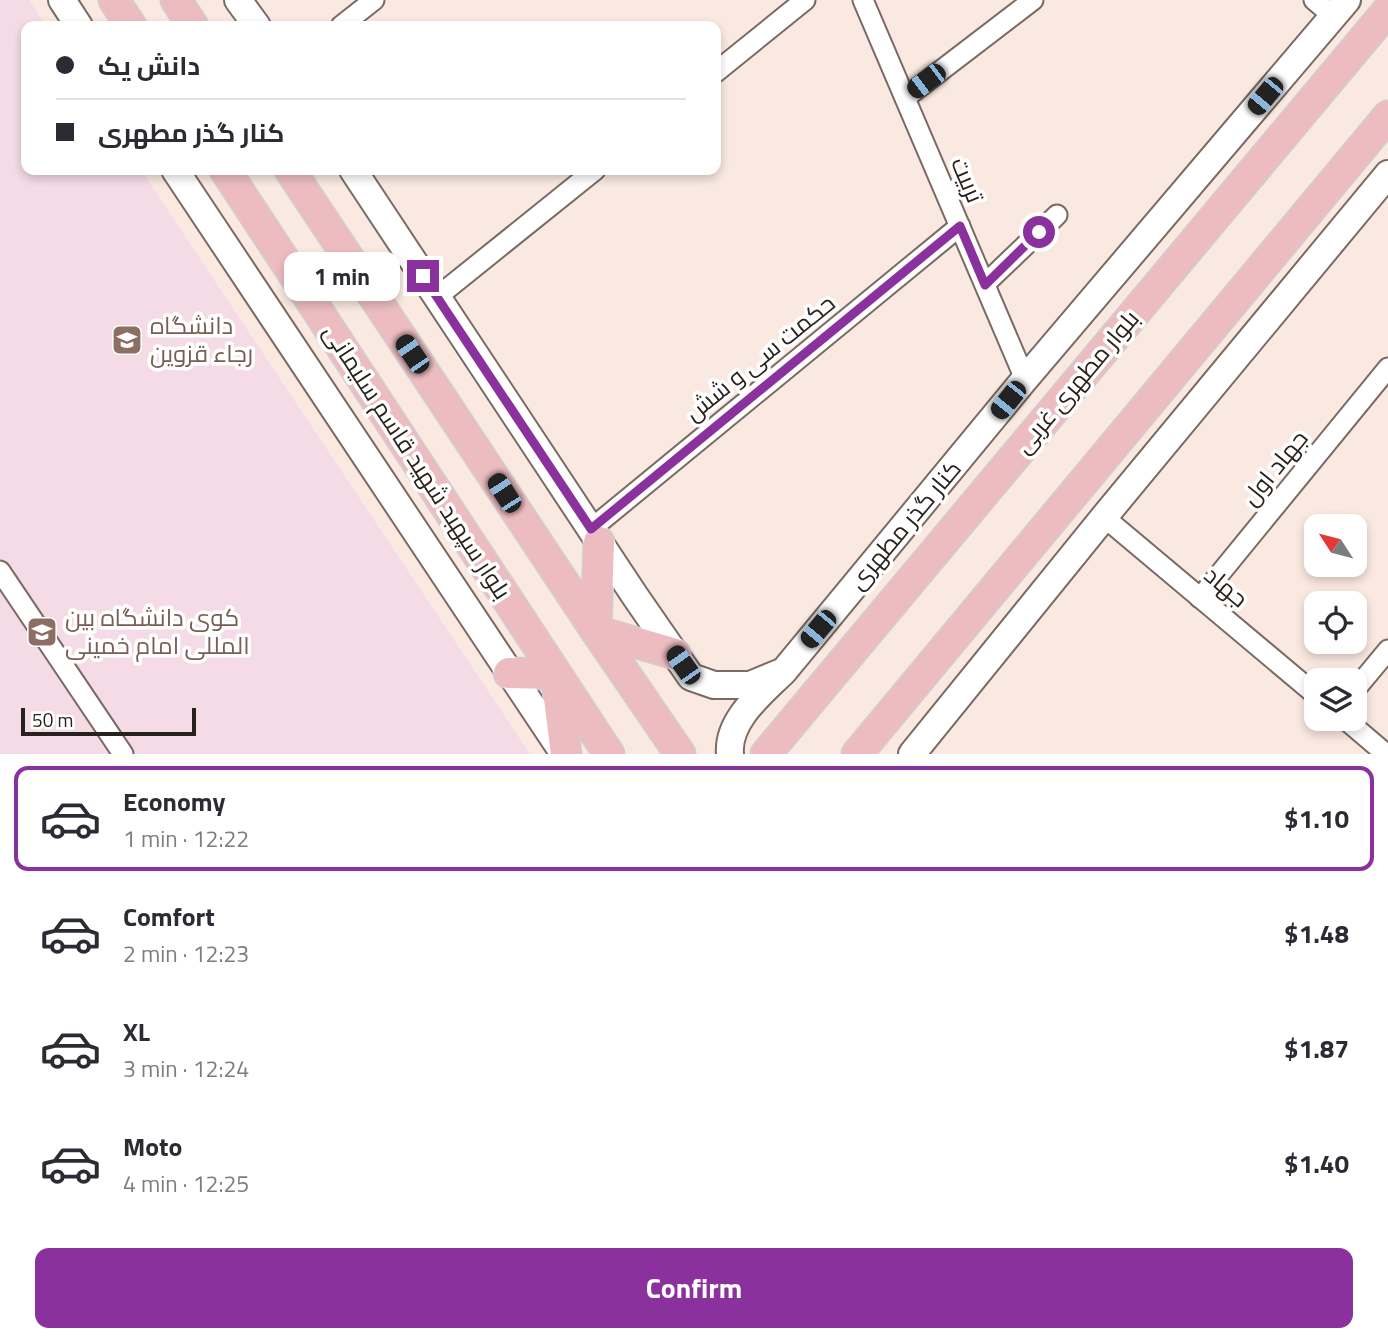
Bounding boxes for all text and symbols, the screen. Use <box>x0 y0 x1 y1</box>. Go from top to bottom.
text: دانش یک <box>98 46 200 85</box>
car <box>903 60 950 102</box>
car <box>1244 73 1287 119</box>
text: کنار گذر مطهری <box>98 113 284 152</box>
street label: تربیت <box>942 151 994 209</box>
route start <box>1023 216 1055 248</box>
callout: 1 min <box>283 252 398 300</box>
text: 1 min <box>314 259 370 294</box>
route end <box>407 260 439 292</box>
street label: حکمت سی و شش <box>676 285 842 429</box>
street label: بلوار مطهری غربی <box>1005 302 1147 461</box>
place label: دانشگاه رجاء قزوین <box>150 307 253 371</box>
street label: بلوار سپهبد شهید قاسم سلیمانی <box>315 317 521 606</box>
school or university icon: دانشگاه رجاء قزوین <box>110 323 144 357</box>
car <box>392 331 433 377</box>
car <box>987 377 1030 423</box>
street label: جهاد اول <box>1232 422 1316 513</box>
street label: کنار گذر مطهری <box>839 452 969 597</box>
car <box>484 470 525 516</box>
north arrow <box>1304 514 1367 578</box>
map controls <box>1304 514 1367 731</box>
street label: جهاد <box>1197 557 1257 615</box>
button: locate <box>1304 591 1367 654</box>
place label: کوی دانشگاه بین المللی امام خمینی <box>65 599 250 663</box>
car <box>797 606 840 652</box>
school or university icon: کوی دانشگاه بین المللی امام خمینی <box>25 615 59 649</box>
car <box>663 642 704 688</box>
button: layers <box>1304 668 1367 731</box>
scale bar <box>21 705 196 737</box>
text: 50 m <box>32 705 73 734</box>
text: Economy <box>123 782 225 821</box>
icon: car <box>39 787 102 850</box>
text: $1.10 <box>1284 799 1349 838</box>
text: 1 min · 12:22 <box>123 821 249 856</box>
text: Comfort <box>123 897 215 936</box>
icon: car <box>39 902 102 965</box>
text: $1.48 <box>1284 914 1349 953</box>
text: 2 min · 12:23 <box>123 936 249 971</box>
text: XL <box>123 1012 150 1051</box>
icon: car <box>39 1017 102 1080</box>
text: $1.87 <box>1284 1029 1349 1068</box>
text: 3 min · 12:24 <box>123 1051 249 1086</box>
text: Moto <box>123 1127 182 1166</box>
icon: car <box>39 1132 102 1195</box>
text: $1.40 <box>1284 1144 1349 1183</box>
text: 4 min · 12:25 <box>123 1166 249 1201</box>
button: Confirm <box>35 1248 1353 1328</box>

